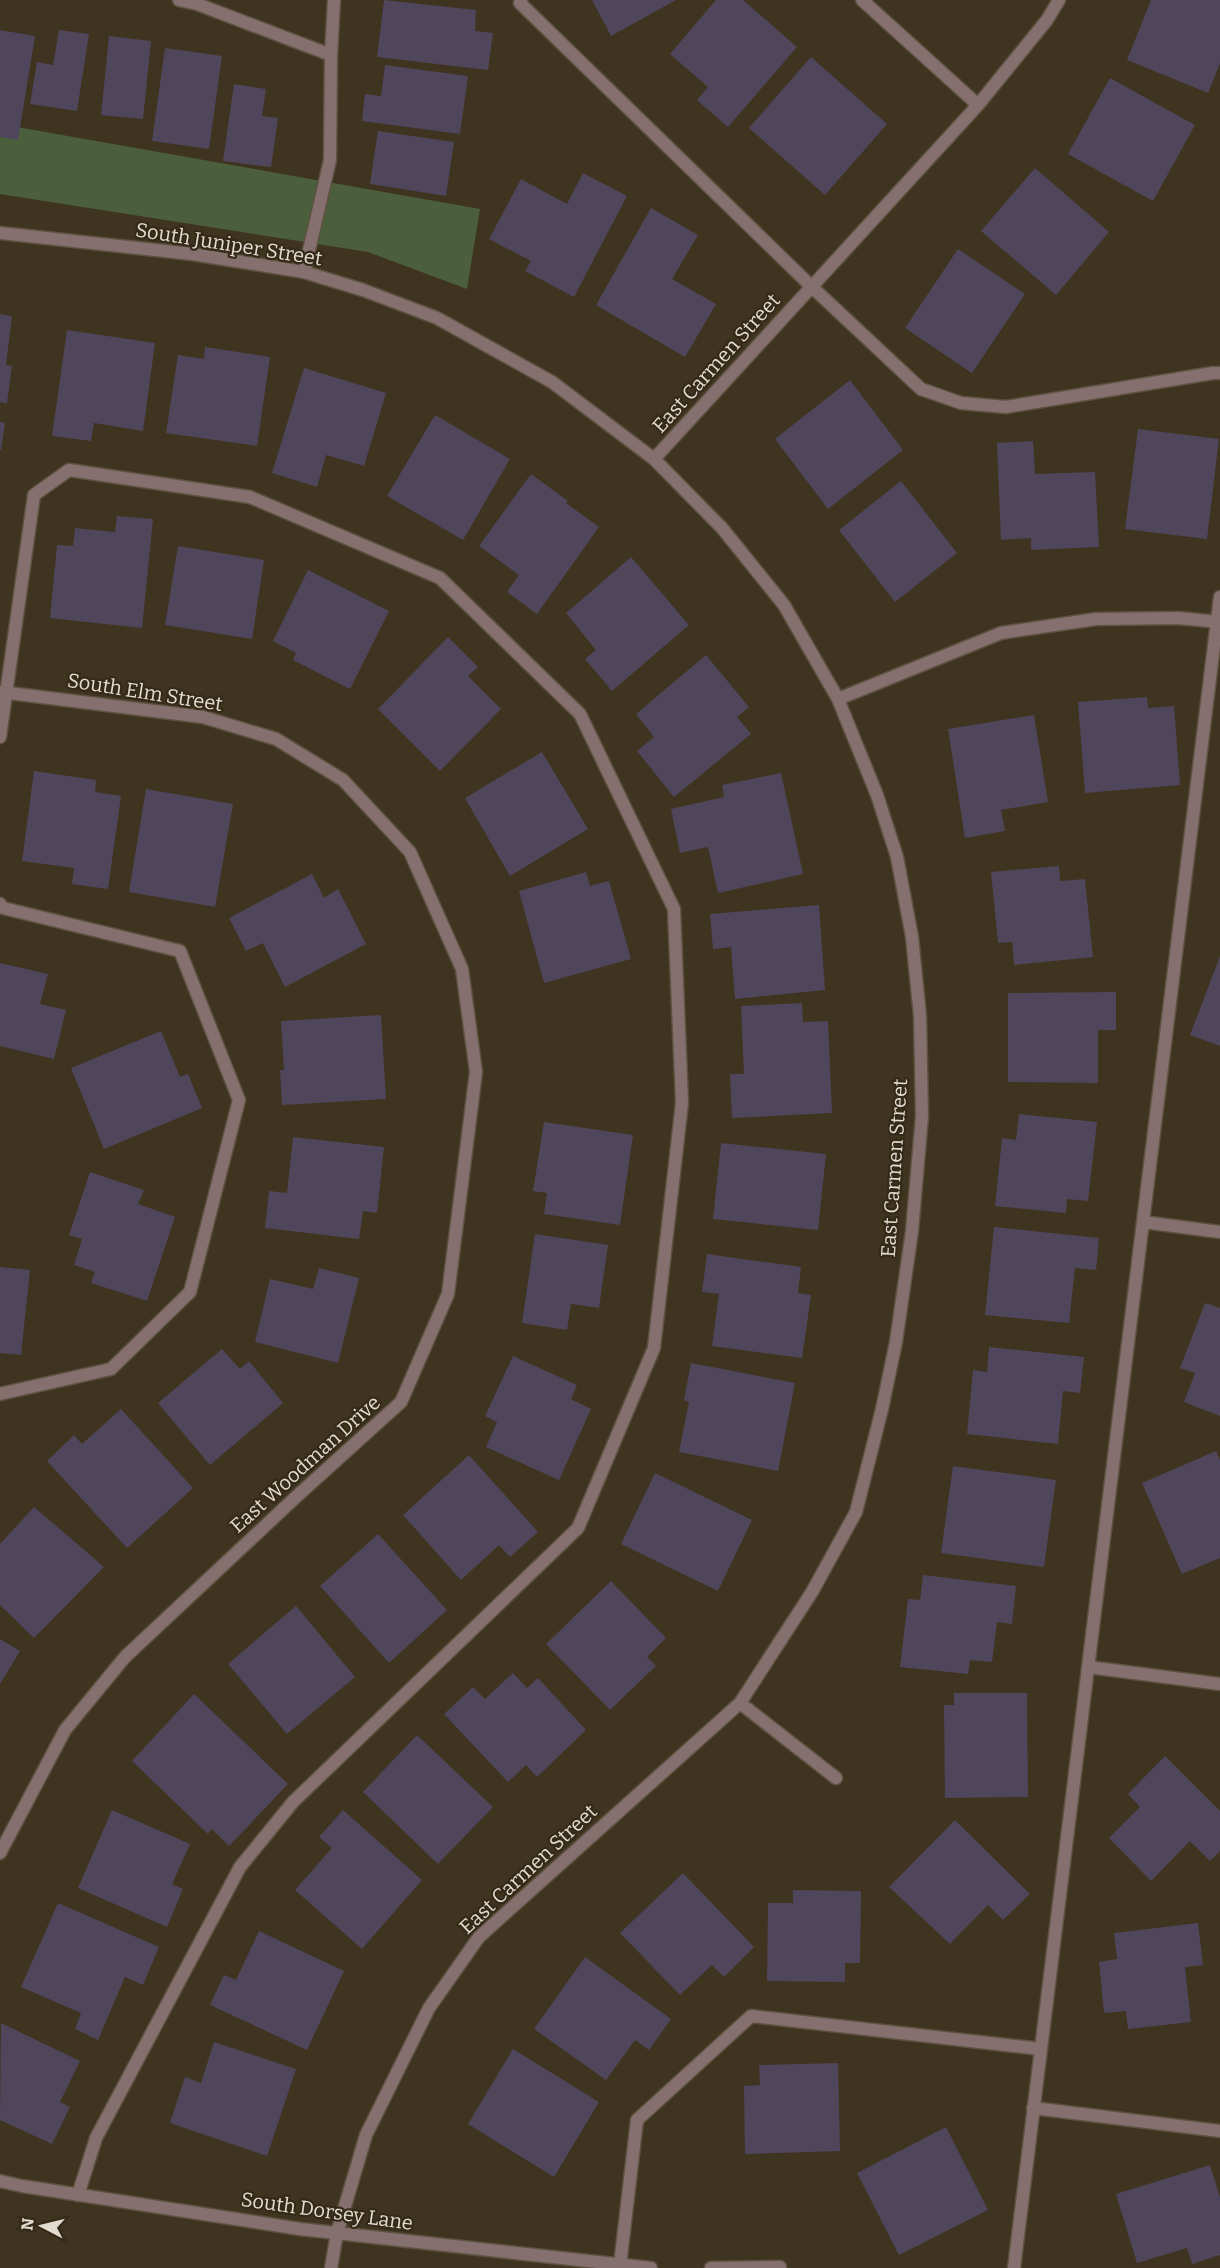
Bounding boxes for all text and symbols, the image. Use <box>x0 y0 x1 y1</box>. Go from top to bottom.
street label: South Juniper Street <box>134 217 324 271</box>
street label: East Carmen Street <box>647 288 785 438</box>
street label: South Elm Street <box>66 668 224 716</box>
street label: East Carmen Street <box>876 1078 912 1258</box>
street label: East Woodman Drive <box>225 1390 385 1538</box>
street label: East Carmen Street <box>454 1799 602 1939</box>
street label: South Dorsey Lane <box>239 2187 415 2235</box>
north arrow <box>12 2196 72 2256</box>
text: N <box>17 2217 38 2232</box>

